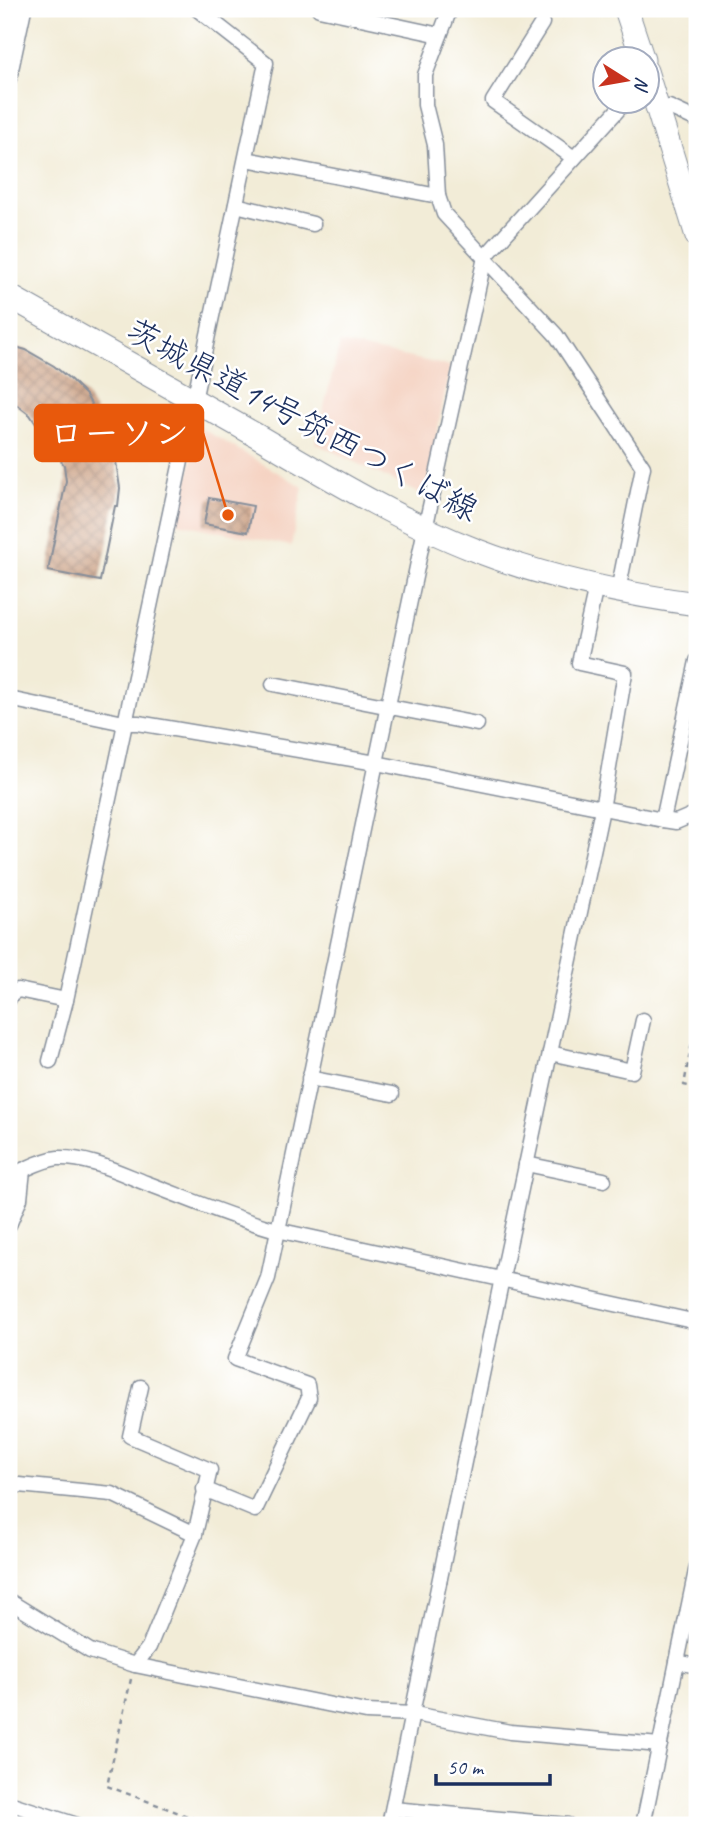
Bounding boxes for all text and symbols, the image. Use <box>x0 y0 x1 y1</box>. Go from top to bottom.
north arrow <box>590 46 660 116</box>
text: N <box>628 75 655 94</box>
street label: 茨城県道14号筑西つくば線 <box>119 309 486 531</box>
callout: ローソン <box>35 405 203 461</box>
text: ローソン <box>49 411 189 456</box>
scale bar <box>436 1743 550 1787</box>
text: 50 m <box>447 1754 485 1780</box>

